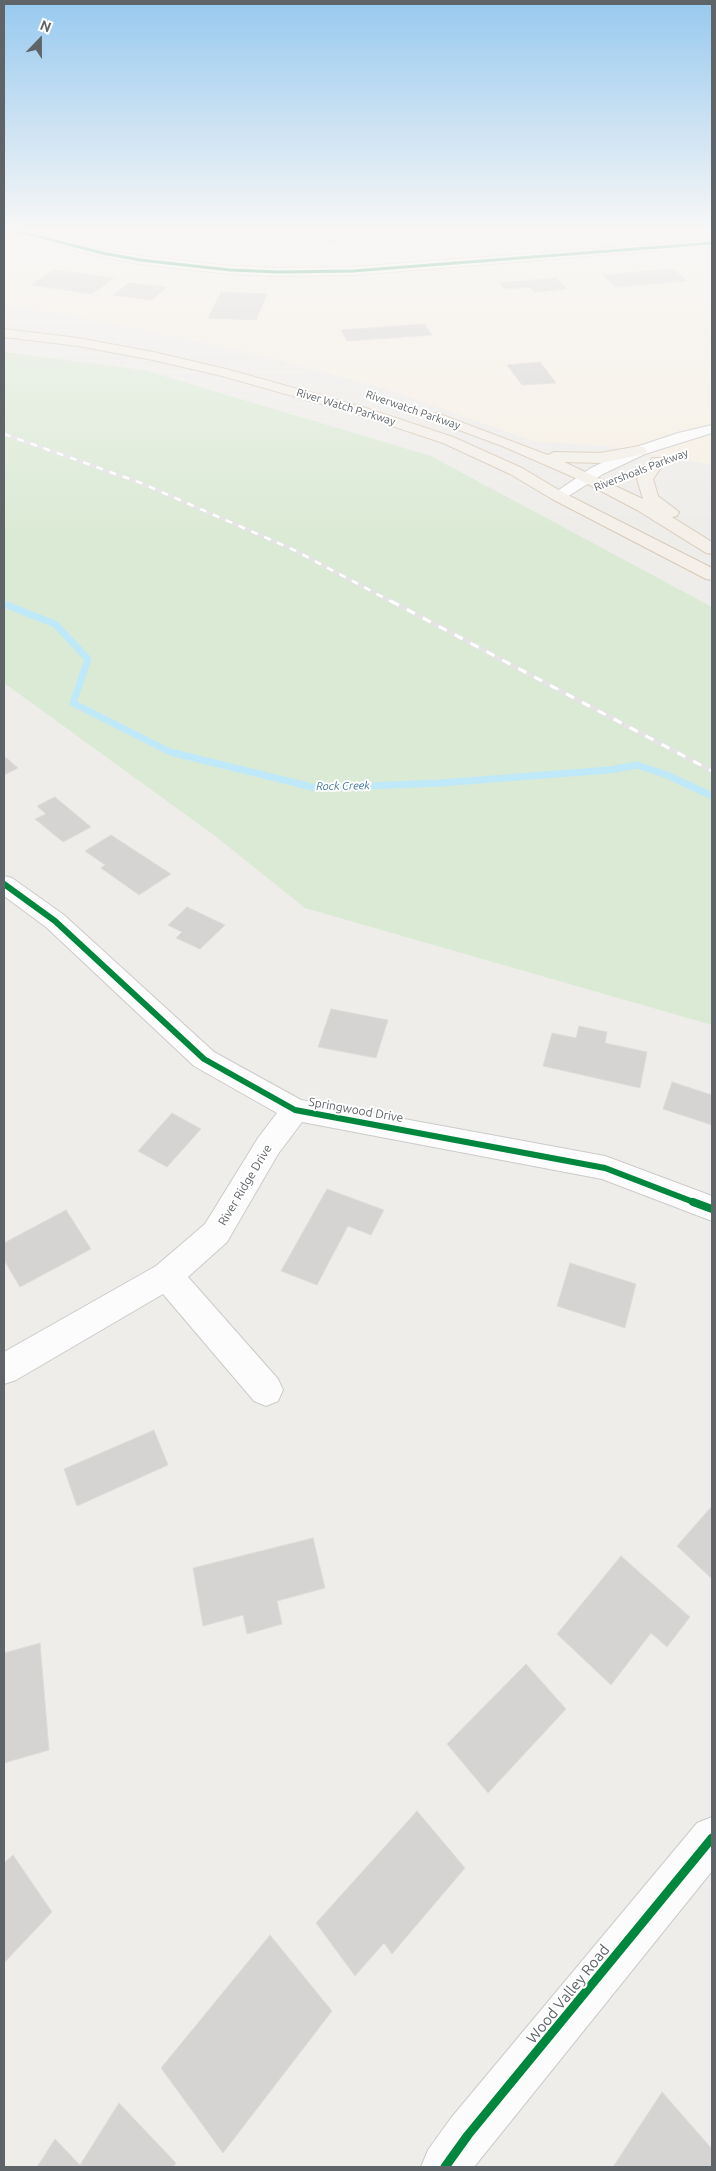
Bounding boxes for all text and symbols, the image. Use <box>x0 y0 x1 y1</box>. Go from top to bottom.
north arrow <box>15 15 65 65</box>
text: N <box>38 17 53 35</box>
street label: River Watch Parkway <box>295 386 397 428</box>
street label: Riverwatch Parkway <box>364 388 462 432</box>
street label: Rivershoals Parkway <box>592 446 690 494</box>
water label: Rock Creek <box>316 779 370 793</box>
street label: Springwood Drive <box>307 1095 405 1125</box>
street label: River Ridge Drive <box>215 1142 275 1228</box>
street label: Wood Valley Road <box>523 1941 613 2047</box>

